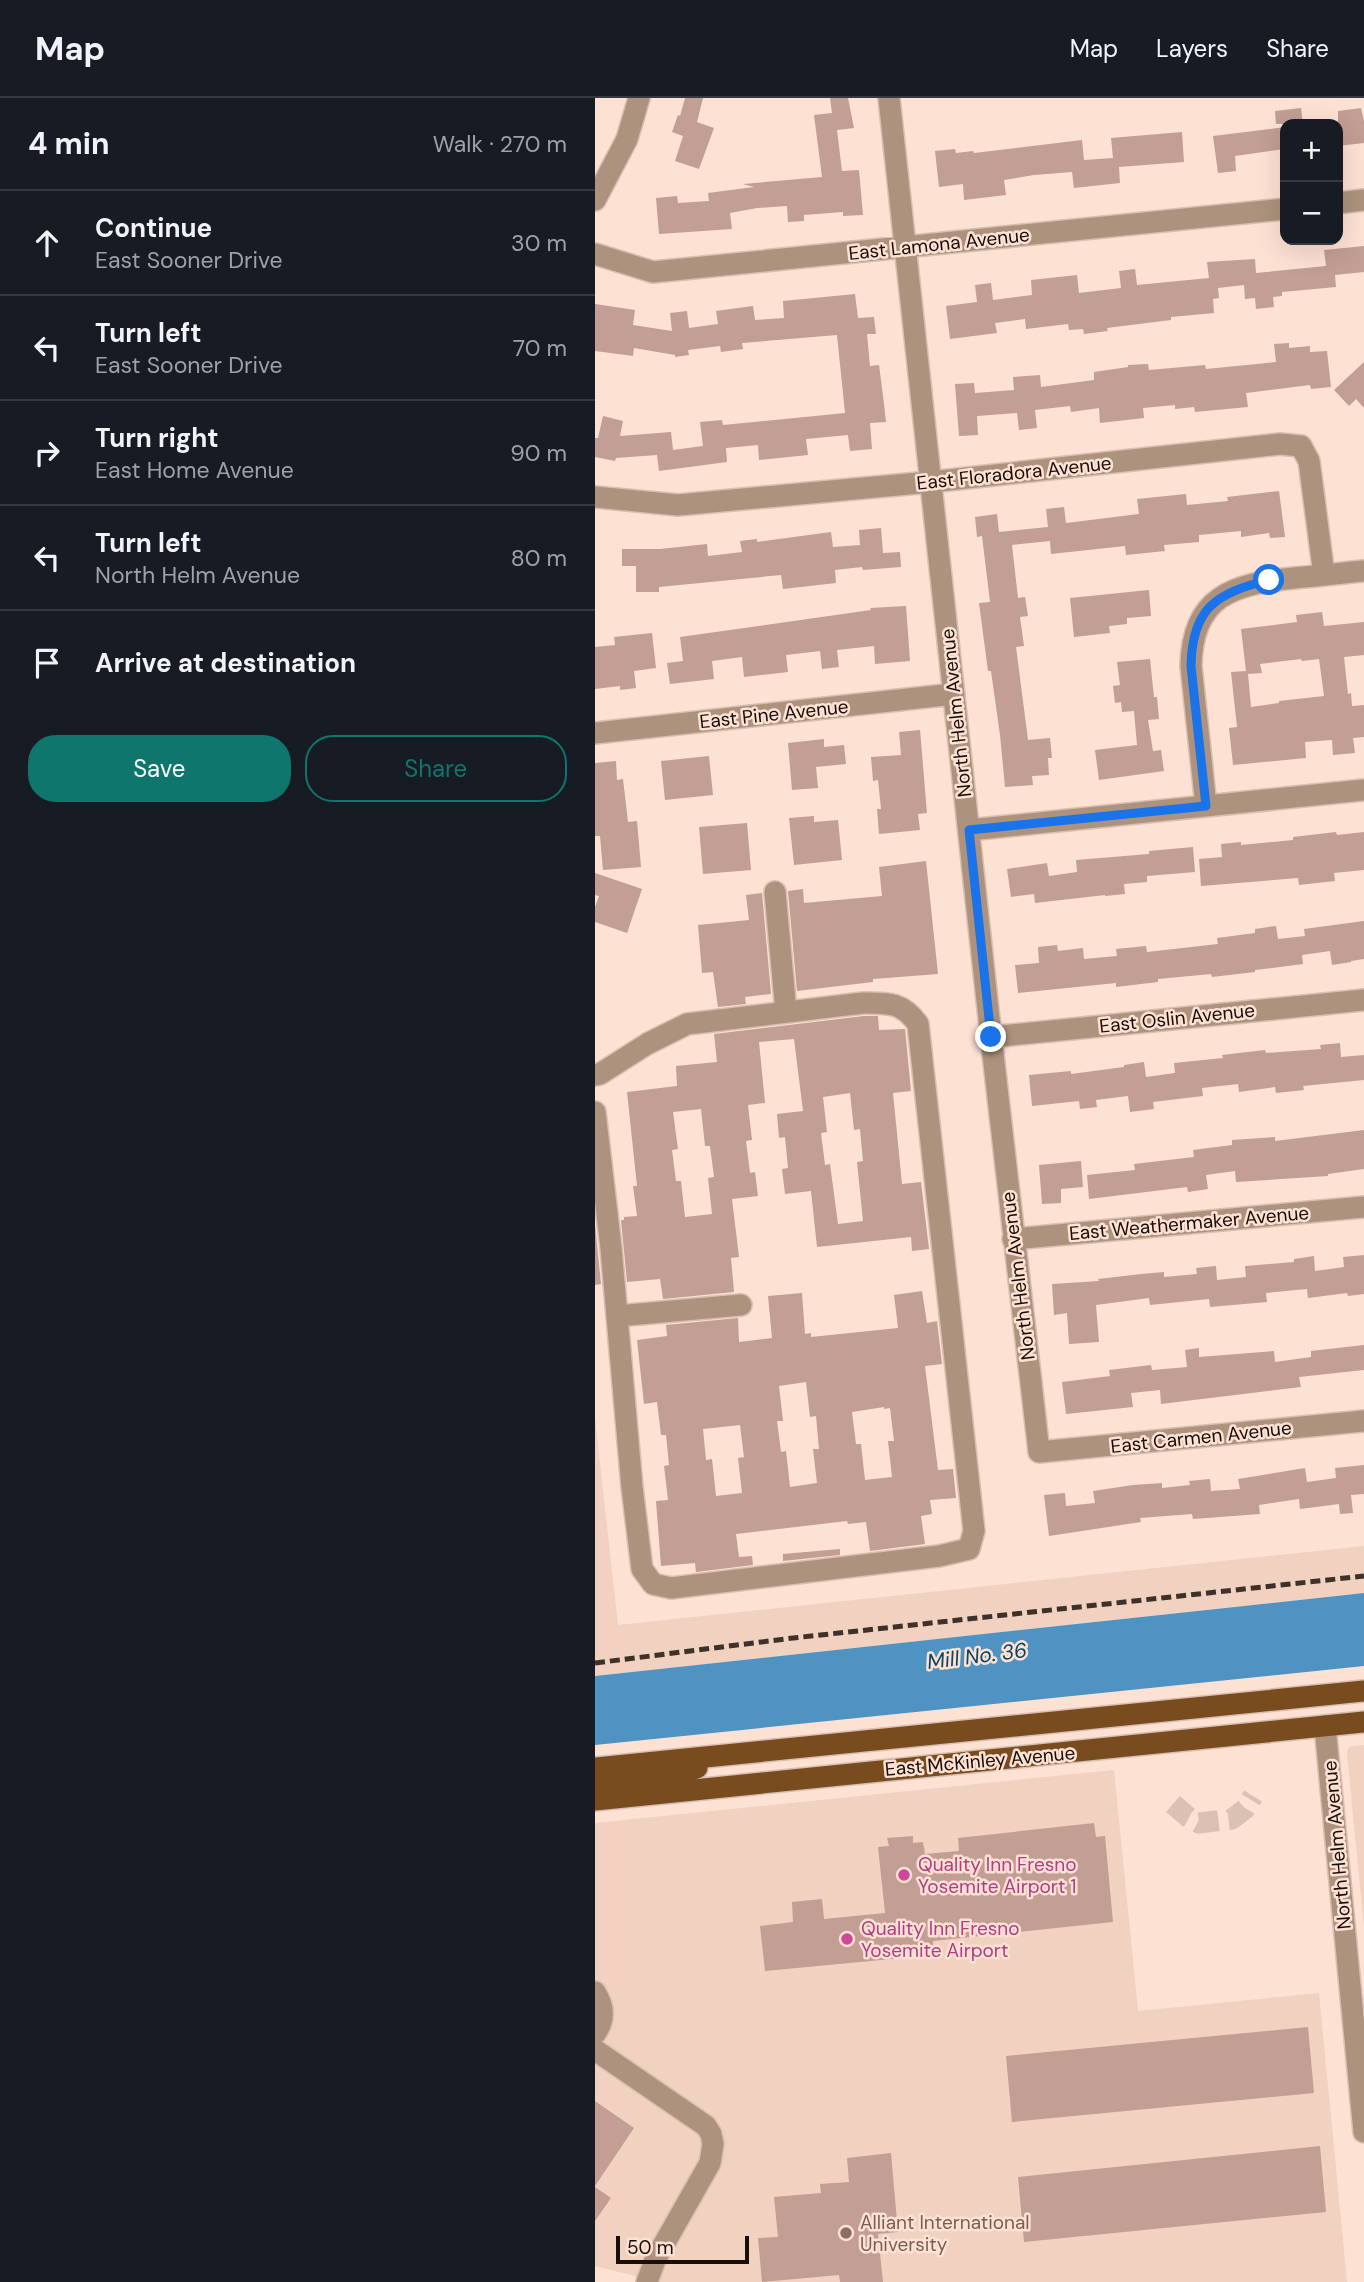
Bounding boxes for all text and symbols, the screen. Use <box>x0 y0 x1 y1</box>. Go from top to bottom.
text: Map <box>35 27 105 70</box>
text: Map <box>1070 33 1118 64</box>
text: Layers <box>1156 33 1228 64</box>
text: Share <box>1266 33 1329 64</box>
map controls <box>1280 119 1343 245</box>
button: + <box>1280 119 1343 182</box>
text: 4 min <box>28 124 110 163</box>
text: Walk · 270 m <box>433 129 567 159</box>
button: − <box>1280 182 1343 245</box>
text: Continue <box>95 211 212 245</box>
street label: East Lamona Avenue <box>847 222 1031 266</box>
icon: ahead <box>28 224 66 262</box>
text: 30 m <box>511 228 567 258</box>
text: East Sooner Drive <box>95 245 283 275</box>
text: Turn left <box>95 316 202 350</box>
icon: left <box>28 329 66 367</box>
text: 70 m <box>513 333 567 363</box>
text: East Sooner Drive <box>95 350 283 380</box>
text: Turn right <box>95 421 219 455</box>
icon: right <box>28 434 66 472</box>
text: 90 m <box>510 438 567 468</box>
street label: East Floradora Avenue <box>915 450 1113 496</box>
text: East Home Avenue <box>95 455 294 485</box>
text: Turn left <box>95 526 202 560</box>
icon: left <box>28 539 66 577</box>
text: 80 m <box>511 543 567 573</box>
text: North Helm Avenue <box>95 560 300 590</box>
route start <box>1253 564 1284 595</box>
street label: North Helm Avenue <box>935 627 977 799</box>
icon: arrive <box>28 644 66 682</box>
text: Arrive at destination <box>95 646 356 680</box>
street label: East Pine Avenue <box>698 694 850 734</box>
button: Save <box>28 735 291 802</box>
button: Share <box>305 735 567 802</box>
street label: East Oslin Avenue <box>1098 997 1256 1039</box>
route end <box>975 1021 1006 1052</box>
street label: North Helm Avenue <box>995 1190 1041 1362</box>
street label: East Weathermaker Avenue <box>1068 1200 1310 1246</box>
street label: East Carmen Avenue <box>1109 1415 1293 1459</box>
water label: Mill No. 36 <box>925 1636 1029 1676</box>
street label: East McKinley Avenue <box>884 1740 1076 1782</box>
street label: North Helm Avenue <box>1317 1760 1357 1930</box>
place label: Quality Inn Fresno Yosemite Airport 1 <box>918 1852 1076 1899</box>
marker: Quality Inn Fresno Yosemite Airport 1 <box>896 1867 912 1883</box>
place label: Quality Inn Fresno Yosemite Airport <box>861 1916 1019 1963</box>
marker: Quality Inn Fresno Yosemite Airport <box>839 1931 855 1947</box>
place label: Alliant International University <box>860 2210 1029 2257</box>
marker: Alliant International University <box>838 2225 854 2241</box>
scale bar <box>616 2233 749 2265</box>
text: 50 m <box>627 2235 674 2260</box>

